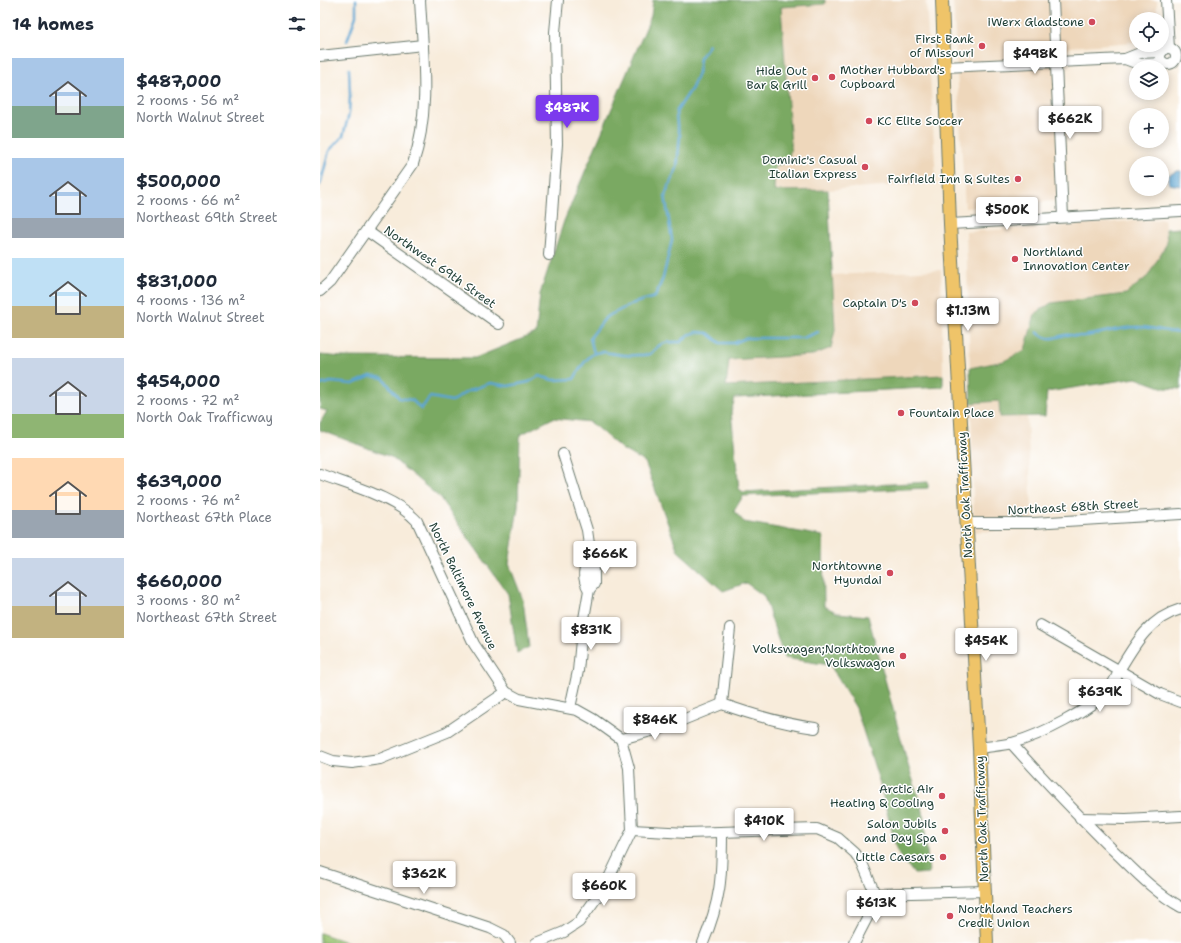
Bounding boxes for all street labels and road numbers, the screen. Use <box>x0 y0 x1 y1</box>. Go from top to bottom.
street label: Northwest 69th Street <box>381 222 499 312</box>
street label: North Oak Trafficway <box>954 431 976 559</box>
street label: Northeast 68th Street <box>1007 496 1139 518</box>
street label: North Baltimore Avenue <box>425 520 501 652</box>
street label: North Oak Trafficway <box>972 755 992 882</box>

